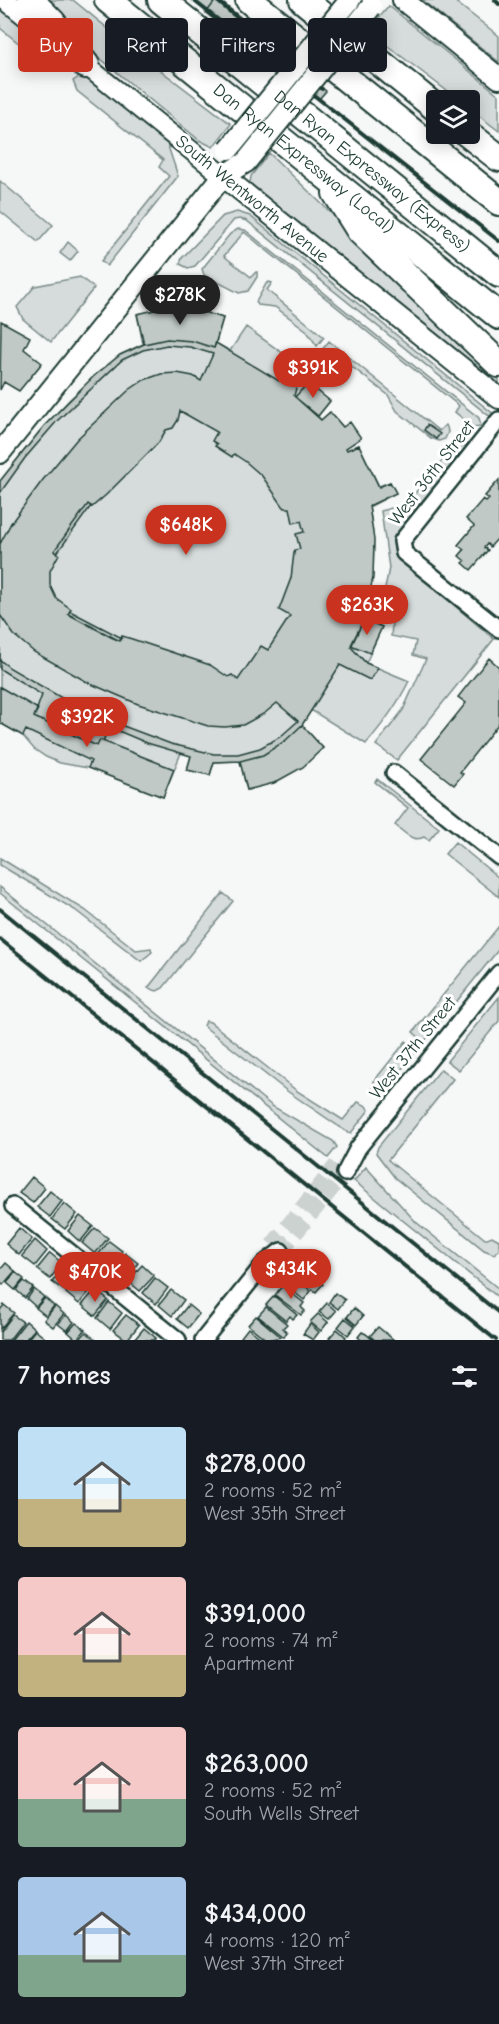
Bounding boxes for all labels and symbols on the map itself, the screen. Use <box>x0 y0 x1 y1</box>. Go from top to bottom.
street label: Dan Ryan Expressway (Local) <box>209 79 399 238</box>
street label: Dan Ryan Expressway (Express) <box>270 86 475 257</box>
street label: South Wentworth Avenue <box>171 131 333 267</box>
pin: $278K <box>138 275 222 326</box>
pin: $391K <box>271 348 355 399</box>
street label: West 36th Street <box>385 416 480 529</box>
pin: $648K <box>144 505 228 556</box>
pin: $263K <box>325 585 409 636</box>
pin: $392K <box>45 697 129 748</box>
street label: West 37th Street <box>365 992 461 1103</box>
pin: $434K <box>249 1249 333 1300</box>
pin: $470K <box>53 1252 137 1303</box>

